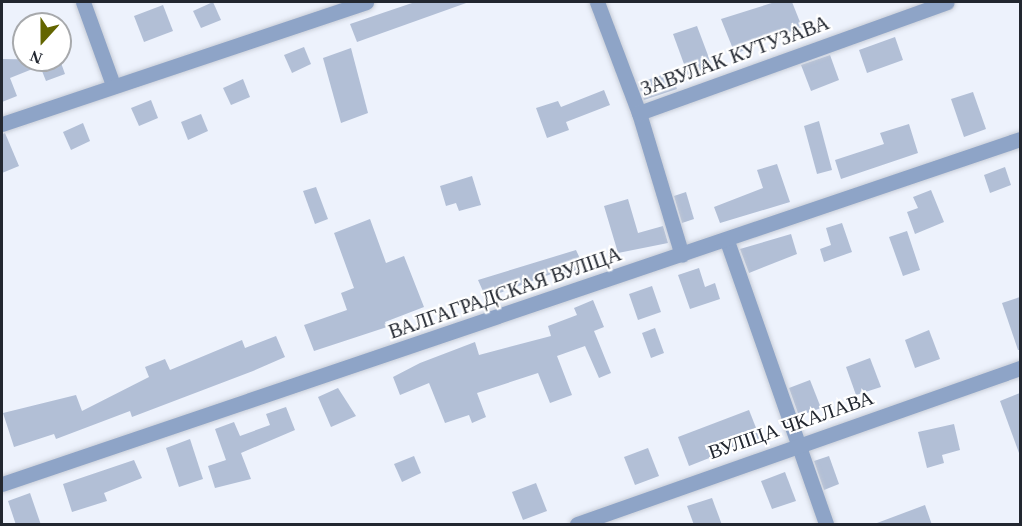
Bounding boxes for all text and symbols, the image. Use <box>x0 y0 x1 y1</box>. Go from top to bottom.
street label: ЗАВУЛАК КУТУЗАВА <box>638 11 832 101</box>
north arrow <box>12 12 72 72</box>
text: N <box>28 47 45 67</box>
street label: ВАЛГАГРАДСКАЯ ВУЛІЦА <box>386 242 624 344</box>
street label: ВУЛІЦА ЧКАЛАВА <box>705 385 877 465</box>

